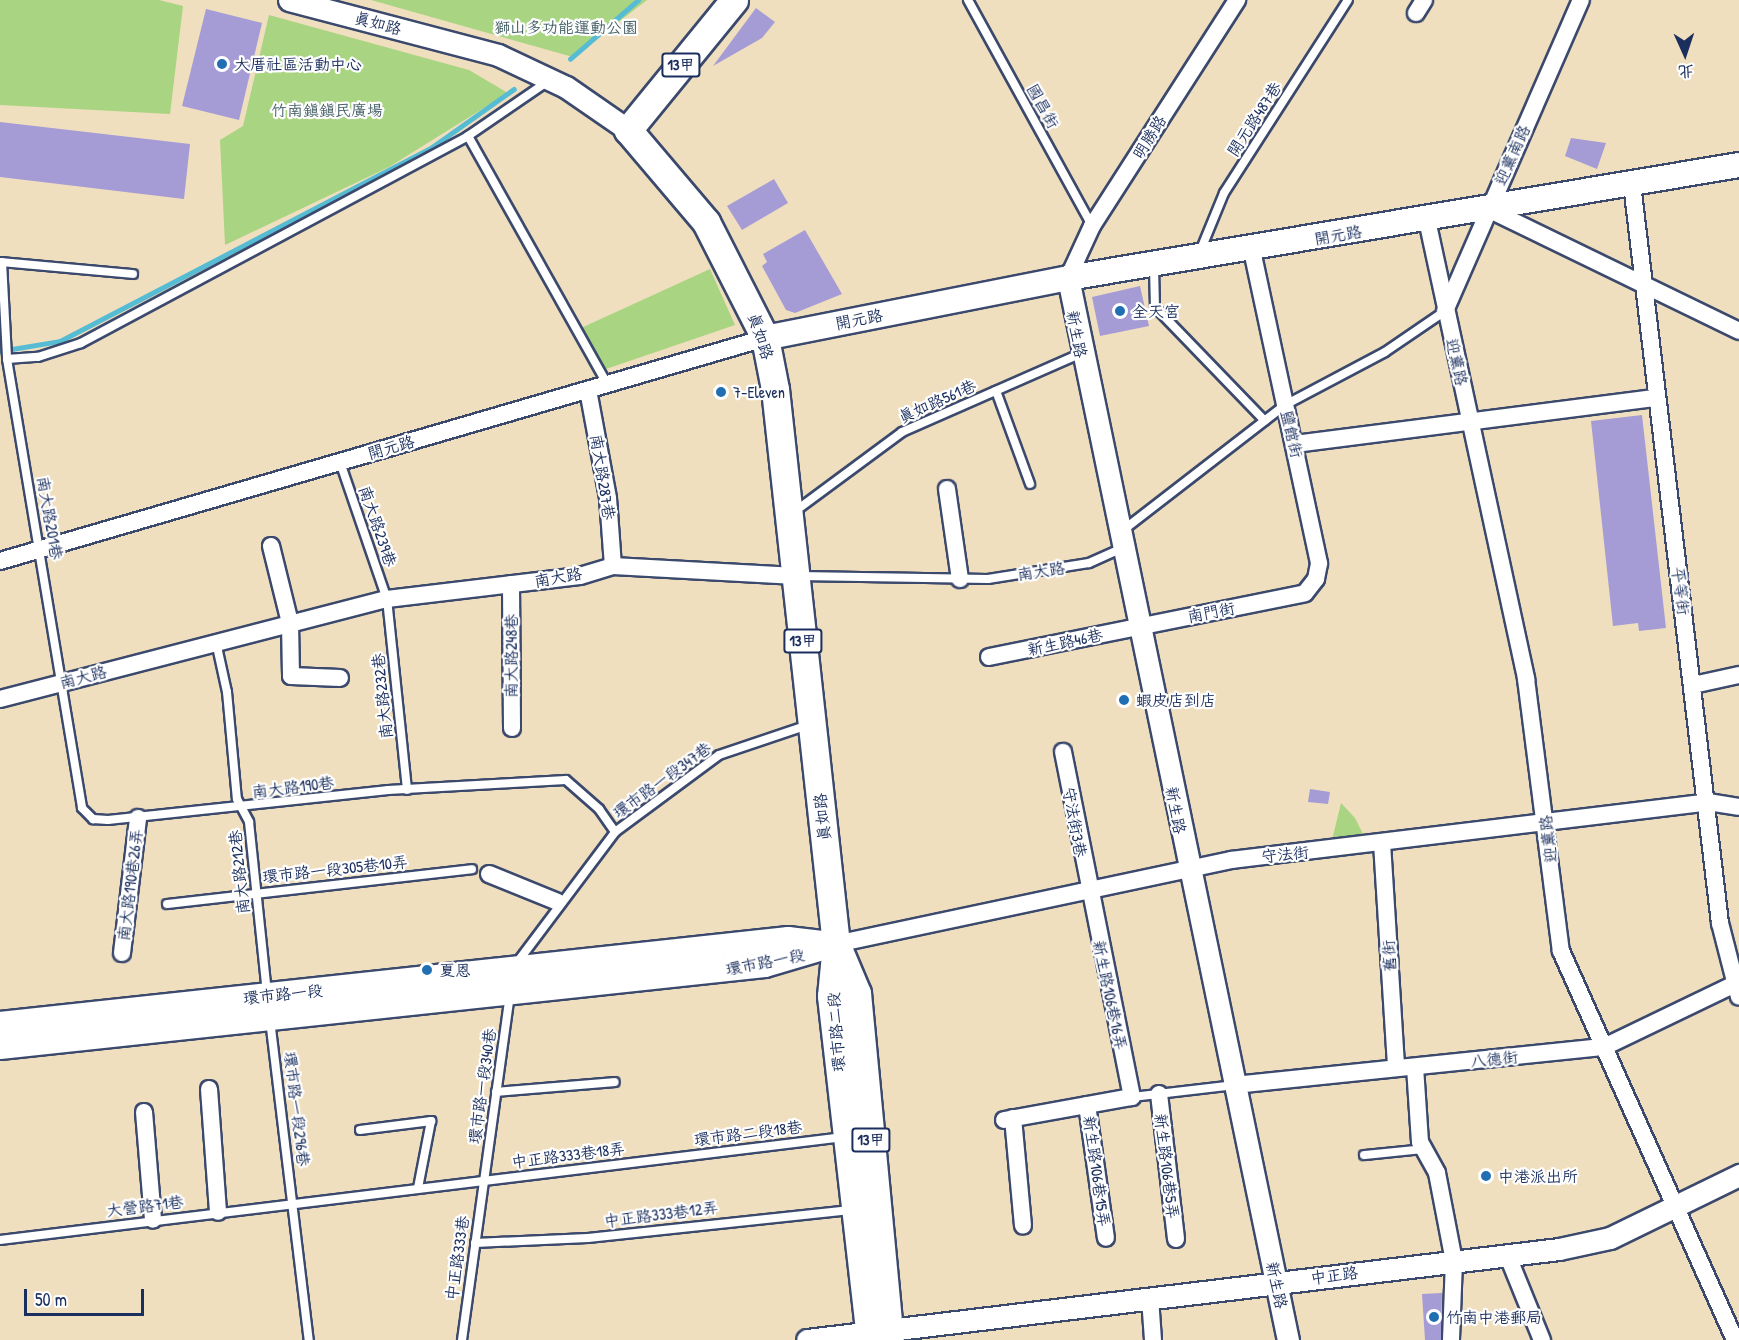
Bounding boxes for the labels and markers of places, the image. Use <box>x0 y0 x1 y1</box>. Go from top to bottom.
place label: 大厝社區活動中心 <box>234 54 362 74</box>
marker: 大厝社區活動中心 <box>215 57 229 71</box>
place label: 全天宮 <box>1132 301 1180 321</box>
marker: 全天宮 <box>1113 304 1127 318</box>
place label: 7-Eleven <box>733 382 785 402</box>
marker: 7-Eleven <box>714 385 728 399</box>
place label: 蝦皮店到店 <box>1136 690 1216 710</box>
marker: 蝦皮店到店 <box>1117 693 1131 707</box>
place label: 夏恩 <box>439 960 471 980</box>
marker: 夏恩 <box>420 963 434 977</box>
place label: 中港派出所 <box>1498 1166 1578 1186</box>
marker: 中港派出所 <box>1479 1169 1493 1183</box>
place label: 竹南中港郵局 <box>1446 1307 1542 1327</box>
marker: 竹南中港郵局 <box>1427 1310 1441 1324</box>

